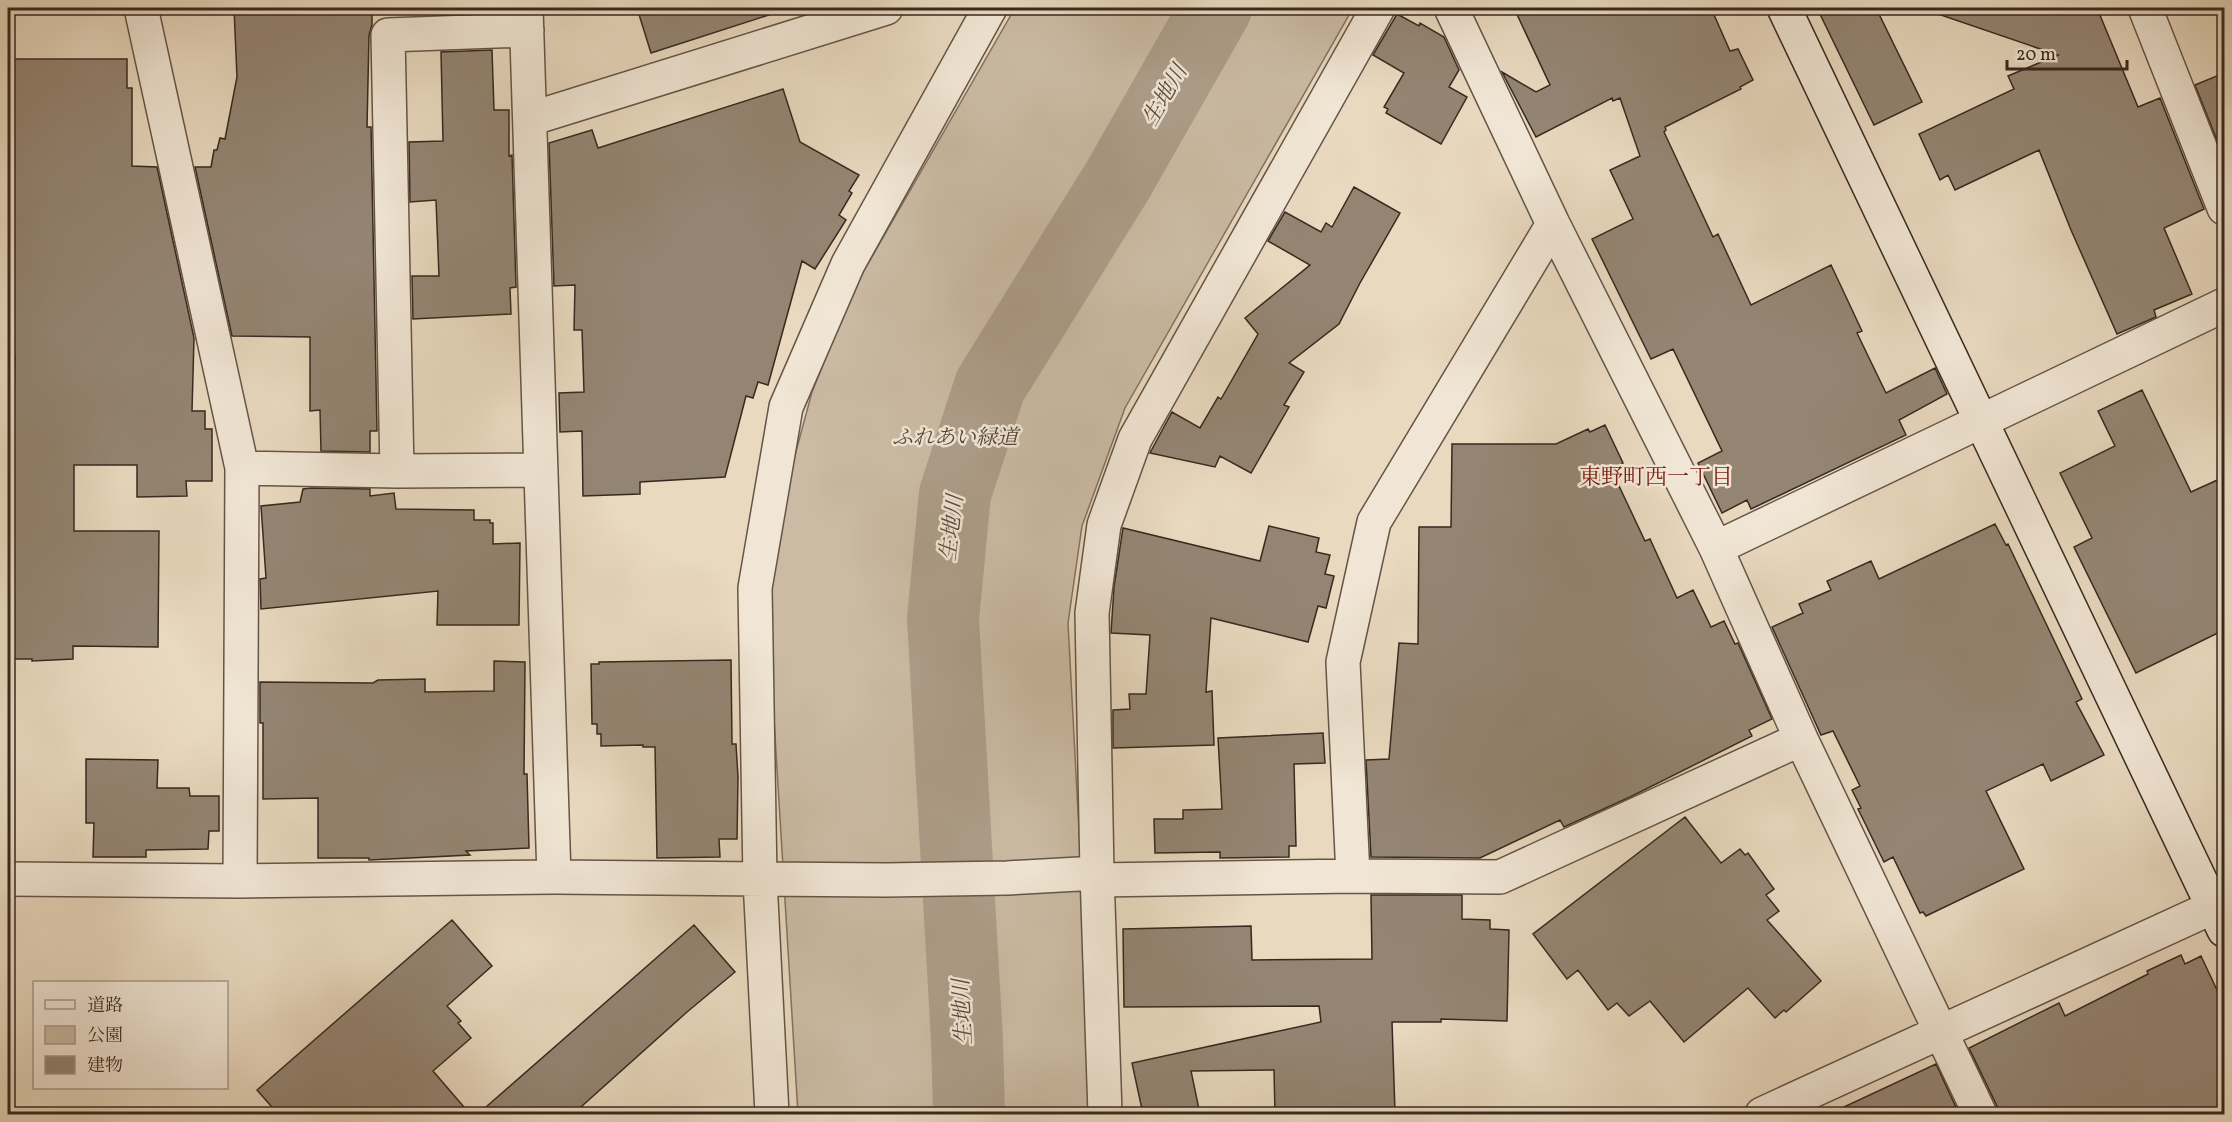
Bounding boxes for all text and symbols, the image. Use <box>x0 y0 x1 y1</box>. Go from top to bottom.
scale bar <box>2007 33 2127 71</box>
text: 20 m <box>2016 43 2056 68</box>
water label: 生地川 <box>1136 58 1197 132</box>
park label: ふれあい緑道 <box>892 424 1021 453</box>
district label: 東野町西一丁目 <box>1579 463 1733 494</box>
water label: 生地川 <box>934 491 973 563</box>
water label: 生地川 <box>947 976 981 1046</box>
legend <box>33 981 228 1089</box>
text: 道路 <box>87 994 123 1019</box>
text: 公園 <box>87 1024 123 1049</box>
text: 建物 <box>87 1054 123 1079</box>

